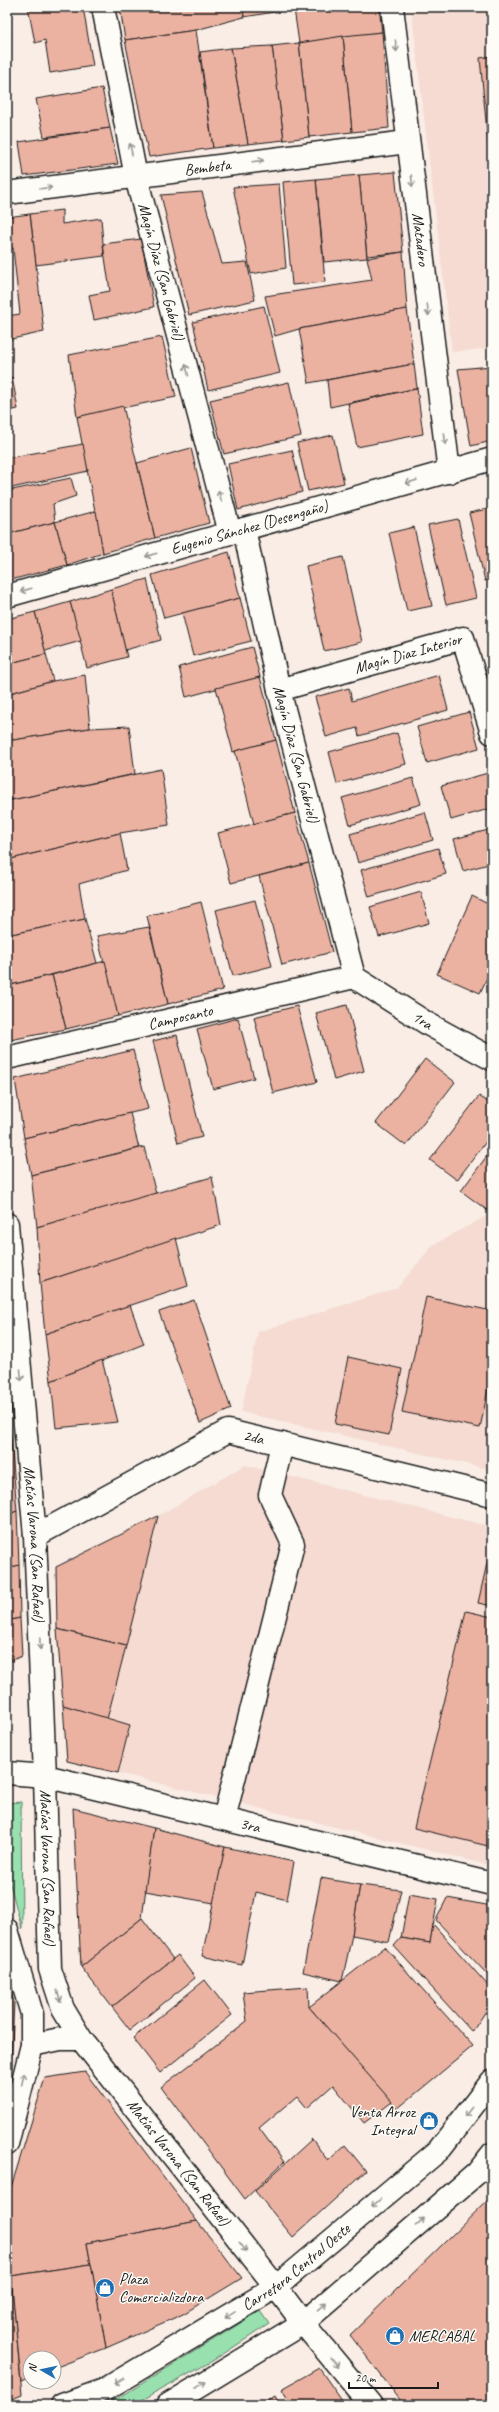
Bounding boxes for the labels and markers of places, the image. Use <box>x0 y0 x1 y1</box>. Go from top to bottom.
place label: Venta Arroz Integral <box>349 2102 418 2140</box>
shop icon: Venta Arroz Integral <box>418 2110 440 2132</box>
place label: Plaza Comercializdora <box>119 2269 204 2307</box>
shop icon: Plaza Comercializdora <box>94 2277 116 2299</box>
shop icon: MERCABAL <box>384 2325 406 2347</box>
place label: MERCABAL <box>409 2326 475 2346</box>

